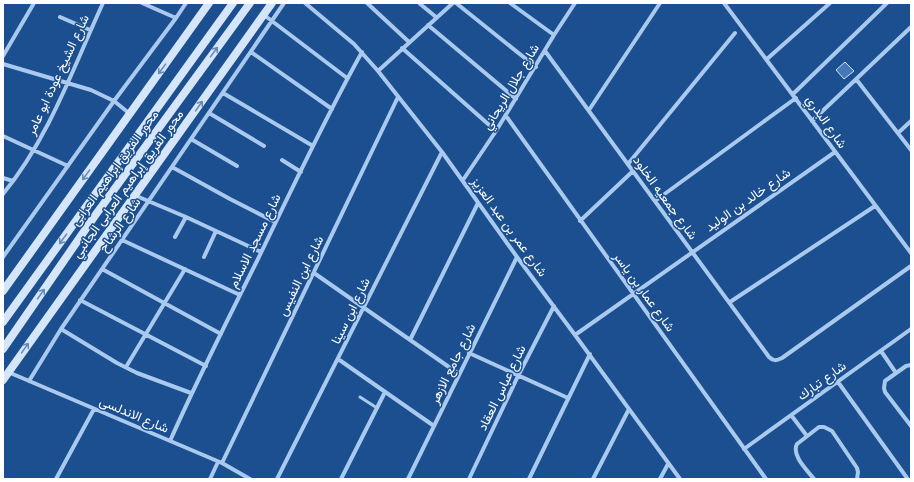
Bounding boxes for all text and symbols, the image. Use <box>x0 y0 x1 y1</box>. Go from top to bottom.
street label: شارع الشيخ عودة ابو عامر <box>22 12 94 139</box>
street label: شارع جلال الريحاني <box>478 40 545 134</box>
one-way arrow <box>210 46 219 57</box>
one-way arrow <box>158 63 166 74</box>
street label: شارع البدري <box>800 92 851 153</box>
one-way arrow <box>195 101 203 112</box>
street label: محور الفريق إبراهيم العرابى <box>67 106 163 230</box>
street label: محور الفريق إبراهيم العرابى الجانبي <box>68 106 189 262</box>
street label: شارع جمعيه الخلود <box>628 152 702 244</box>
street label: شارع خالد بن الوليد <box>702 164 794 236</box>
one-way arrow <box>82 169 90 180</box>
street label: شارع عمر بن عبد العزيز <box>466 173 551 280</box>
street label: شارع مسجد الاسلام <box>224 191 286 291</box>
street label: شارع الرشاح <box>95 194 145 256</box>
street label: شارع ابن النفيس <box>274 233 328 319</box>
one-way arrow <box>59 234 67 245</box>
street label: شارع عمار بن ياسر <box>608 248 679 335</box>
street label: شارع ابن سينا <box>327 275 375 347</box>
one-way arrow <box>37 289 45 300</box>
street label: شارع جامع الازهر <box>425 321 480 408</box>
street label: شارع عباس العقاد <box>473 342 531 434</box>
one-way arrow <box>21 343 29 354</box>
street label: شارع تبارك <box>794 357 850 405</box>
street label: شارع الاندلسى <box>97 392 171 438</box>

